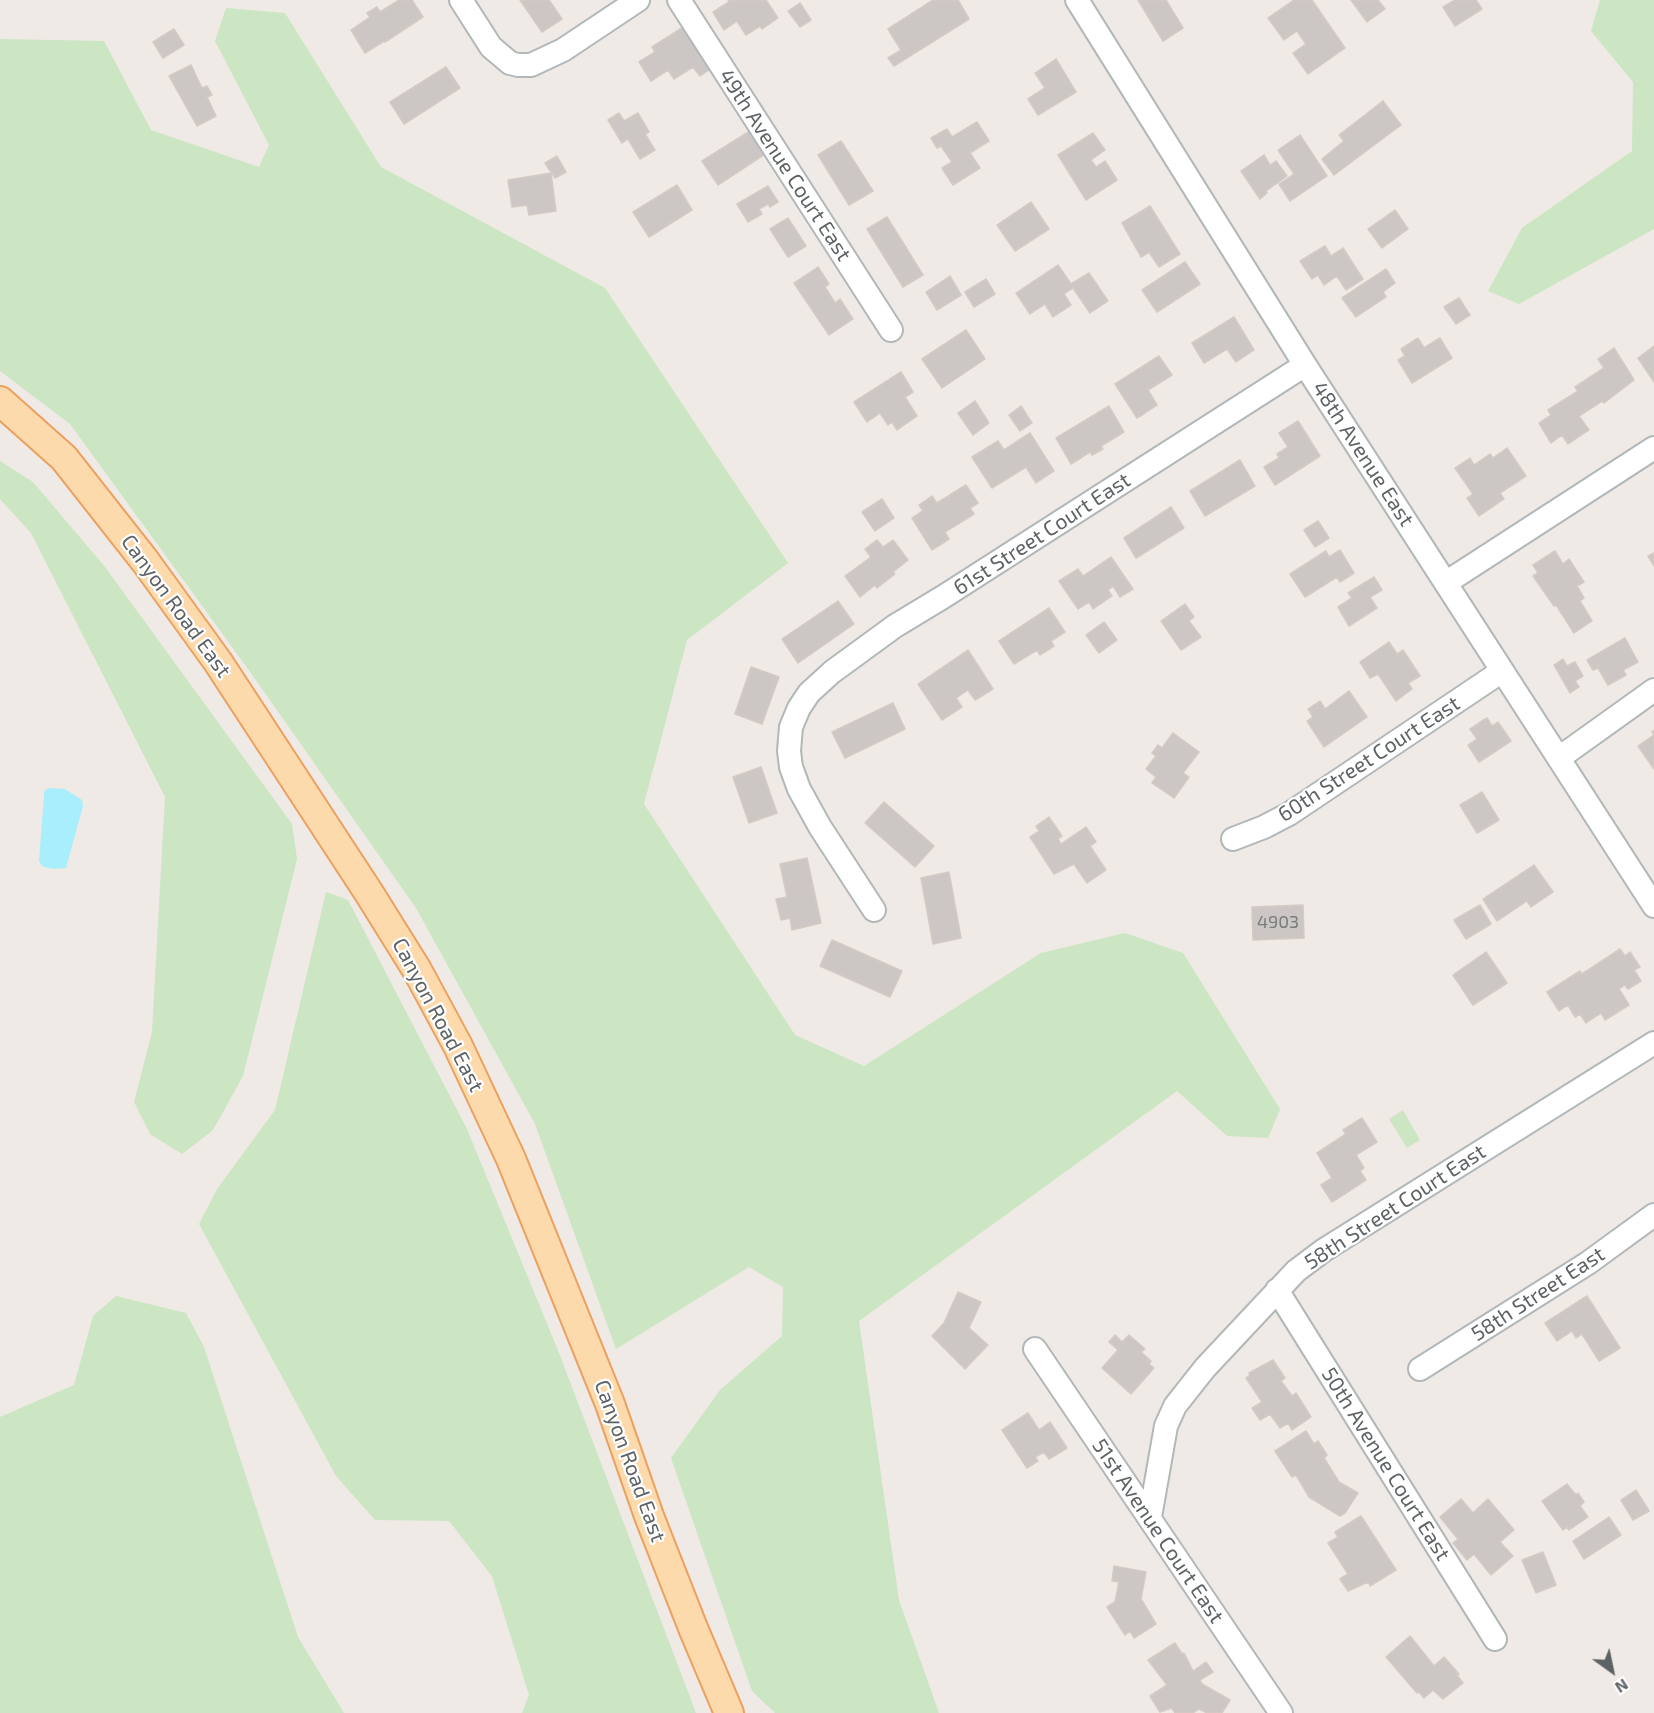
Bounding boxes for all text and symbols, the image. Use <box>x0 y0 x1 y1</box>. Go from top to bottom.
street label: 49th Avenue Court East <box>713 64 857 266</box>
street label: 48th Avenue East <box>1307 377 1419 531</box>
street label: 61st Street Court East <box>949 467 1135 601</box>
street label: Canyon Road East <box>116 530 236 682</box>
street label: 60th Street Court East <box>1273 691 1465 827</box>
house number: 4903 <box>1257 911 1299 933</box>
street label: Canyon Road East <box>387 934 489 1096</box>
street label: 58th Street Court East <box>1300 1139 1490 1275</box>
street label: 58th Street East <box>1467 1242 1609 1346</box>
street label: 50th Avenue Court East <box>1316 1363 1456 1565</box>
street label: Canyon Road East <box>589 1377 671 1545</box>
street label: 51st Avenue Court East <box>1087 1434 1229 1628</box>
north arrow <box>1582 1641 1642 1701</box>
text: N <box>1612 1675 1632 1698</box>

